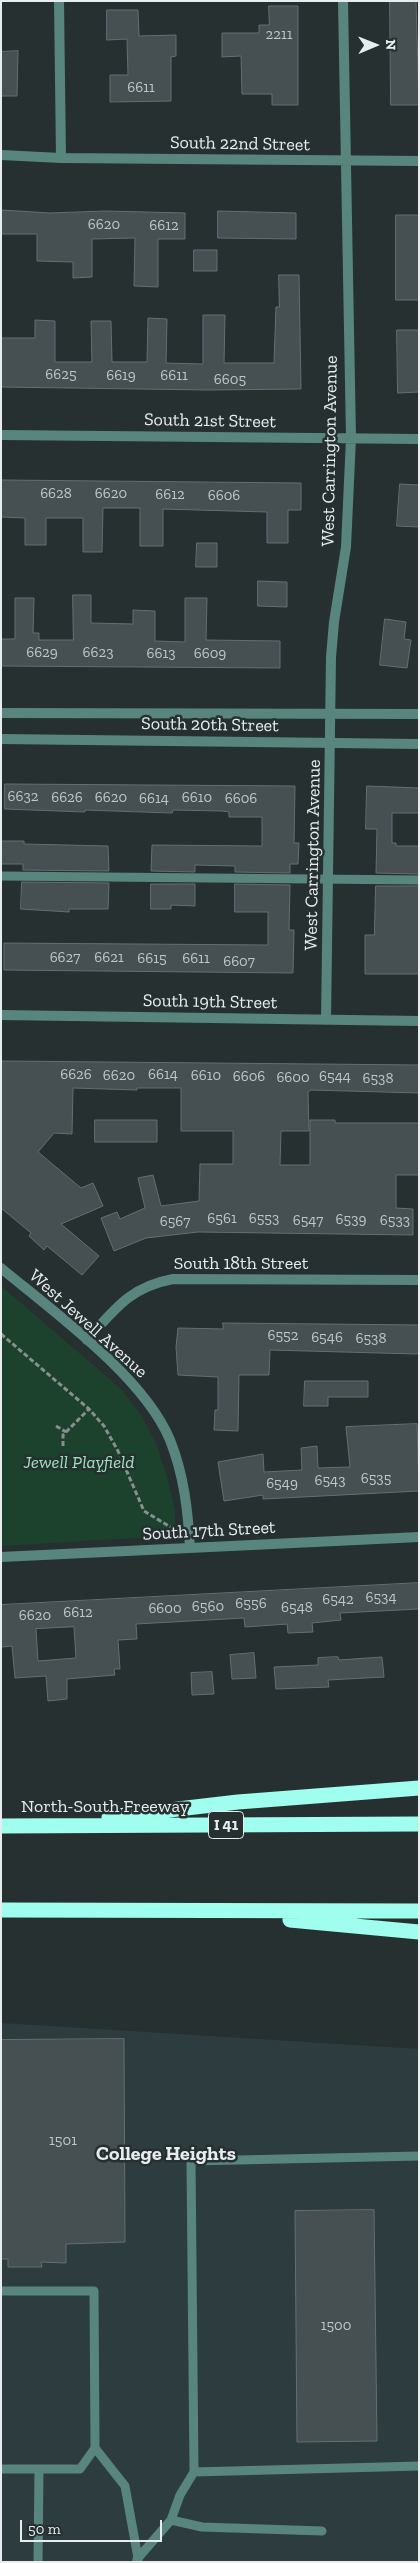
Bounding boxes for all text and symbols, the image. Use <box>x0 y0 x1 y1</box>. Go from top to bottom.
north arrow <box>350 20 400 70</box>
house number: 2211 <box>266 26 292 44</box>
text: N <box>382 39 399 50</box>
house number: 6611 <box>127 79 155 97</box>
street label: South 22nd Street <box>170 132 310 156</box>
house number: 6620 <box>88 216 120 234</box>
house number: 6612 <box>149 217 179 235</box>
street label: West Carrington Avenue <box>318 355 342 547</box>
house number: 6625 <box>45 366 77 384</box>
house number: 6619 <box>106 367 136 385</box>
house number: 6611 <box>160 367 188 385</box>
house number: 6605 <box>214 371 246 389</box>
street label: South 21st Street <box>144 409 276 433</box>
house number: 6628 <box>40 485 72 503</box>
house number: 6620 <box>95 485 127 503</box>
house number: 6612 <box>155 486 185 504</box>
house number: 6606 <box>208 487 240 505</box>
house number: 6629 <box>26 644 58 662</box>
house number: 6623 <box>83 644 113 662</box>
house number: 6613 <box>146 645 176 663</box>
house number: 6609 <box>194 645 226 663</box>
street label: South 20th Street <box>141 713 279 737</box>
street label: West Carrington Avenue <box>301 759 325 951</box>
house number: 6632 <box>8 788 38 806</box>
house number: 6626 <box>51 789 83 807</box>
house number: 6620 <box>95 789 127 807</box>
house number: 6610 <box>182 789 212 807</box>
house number: 6614 <box>139 790 169 808</box>
house number: 6606 <box>225 790 257 808</box>
house number: 6627 <box>50 949 80 967</box>
house number: 6621 <box>94 949 124 967</box>
house number: 6615 <box>137 950 167 968</box>
house number: 6611 <box>182 950 210 968</box>
house number: 6607 <box>223 953 255 971</box>
street label: South 19th Street <box>143 990 277 1014</box>
house number: 6626 <box>60 1066 92 1084</box>
house number: 6614 <box>148 1066 178 1084</box>
house number: 6620 <box>103 1067 135 1085</box>
house number: 6610 <box>191 1067 221 1085</box>
house number: 6606 <box>233 1068 265 1086</box>
house number: 6544 <box>319 1068 351 1086</box>
house number: 6600 <box>276 1069 310 1087</box>
house number: 6538 <box>362 1070 394 1088</box>
house number: 6561 <box>207 1210 237 1228</box>
house number: 6553 <box>249 1210 279 1228</box>
house number: 6539 <box>336 1211 366 1229</box>
house number: 6547 <box>293 1212 323 1230</box>
house number: 6533 <box>380 1212 410 1230</box>
house number: 6567 <box>160 1213 190 1231</box>
street label: South 18th Street <box>174 1253 308 1275</box>
street label: West Jewell Avenue <box>24 1265 152 1383</box>
house number: 6552 <box>267 1327 299 1345</box>
house number: 6546 <box>311 1329 343 1347</box>
house number: 6538 <box>355 1330 387 1348</box>
park label: Jewell Playfield <box>24 1452 134 1474</box>
house number: 6535 <box>361 1470 391 1488</box>
house number: 6543 <box>314 1472 346 1490</box>
house number: 6549 <box>266 1475 298 1493</box>
street label: South 17th Street <box>142 1517 276 1545</box>
house number: 6534 <box>365 1589 397 1607</box>
house number: 6542 <box>322 1591 354 1609</box>
house number: 6556 <box>235 1595 267 1613</box>
house number: 6560 <box>192 1598 224 1616</box>
house number: 6548 <box>281 1599 313 1617</box>
house number: 6600 <box>148 1600 182 1618</box>
house number: 6612 <box>63 1604 93 1622</box>
house number: 6620 <box>19 1607 51 1625</box>
street label: North-South Freeway <box>21 1796 189 1818</box>
road number: I 41 <box>208 1812 244 1838</box>
house number: 1501 <box>49 2132 77 2150</box>
district label: College Heights <box>96 2142 236 2166</box>
house number: 1500 <box>321 2317 351 2335</box>
scale bar <box>22 2510 165 2542</box>
text: 50 m <box>28 2520 61 2538</box>

